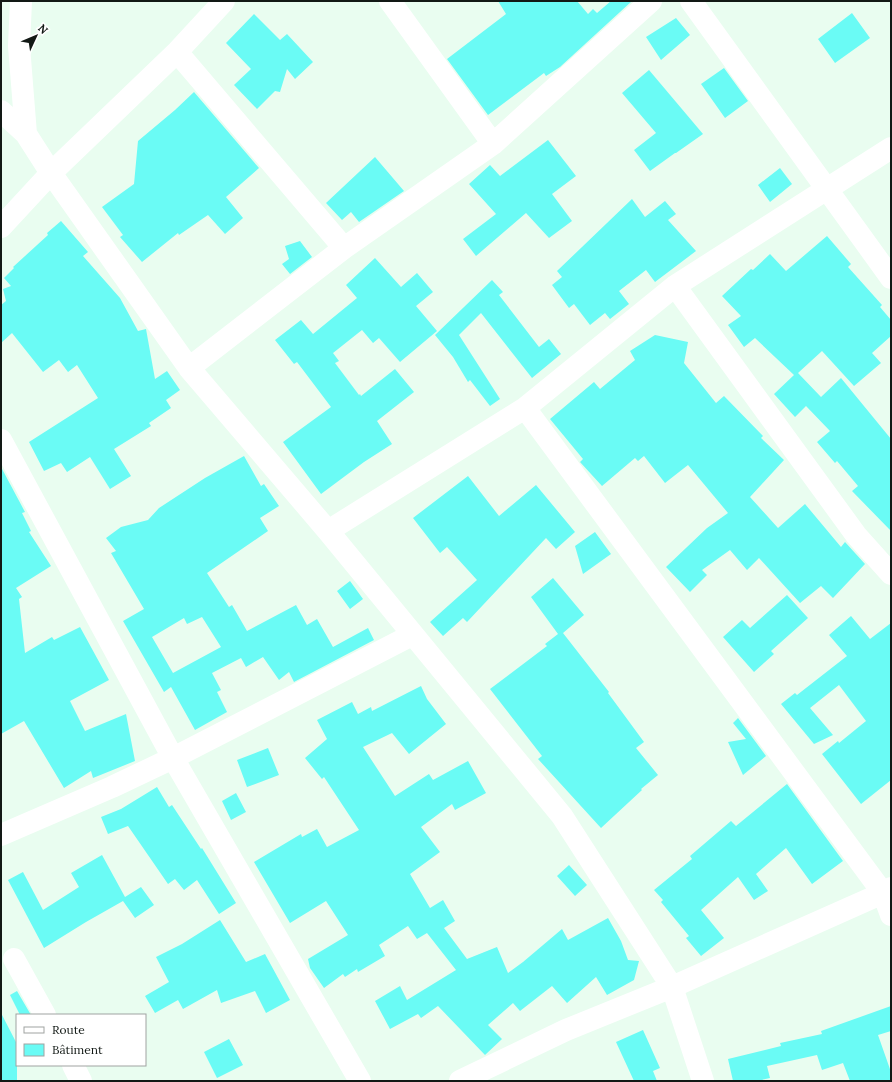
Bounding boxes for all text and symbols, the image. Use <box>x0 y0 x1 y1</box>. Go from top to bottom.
north arrow <box>16 16 56 56</box>
text: N <box>35 21 52 37</box>
legend <box>16 1014 146 1066</box>
text: Route <box>52 1022 85 1037</box>
text: Bâtiment <box>52 1042 103 1057</box>

